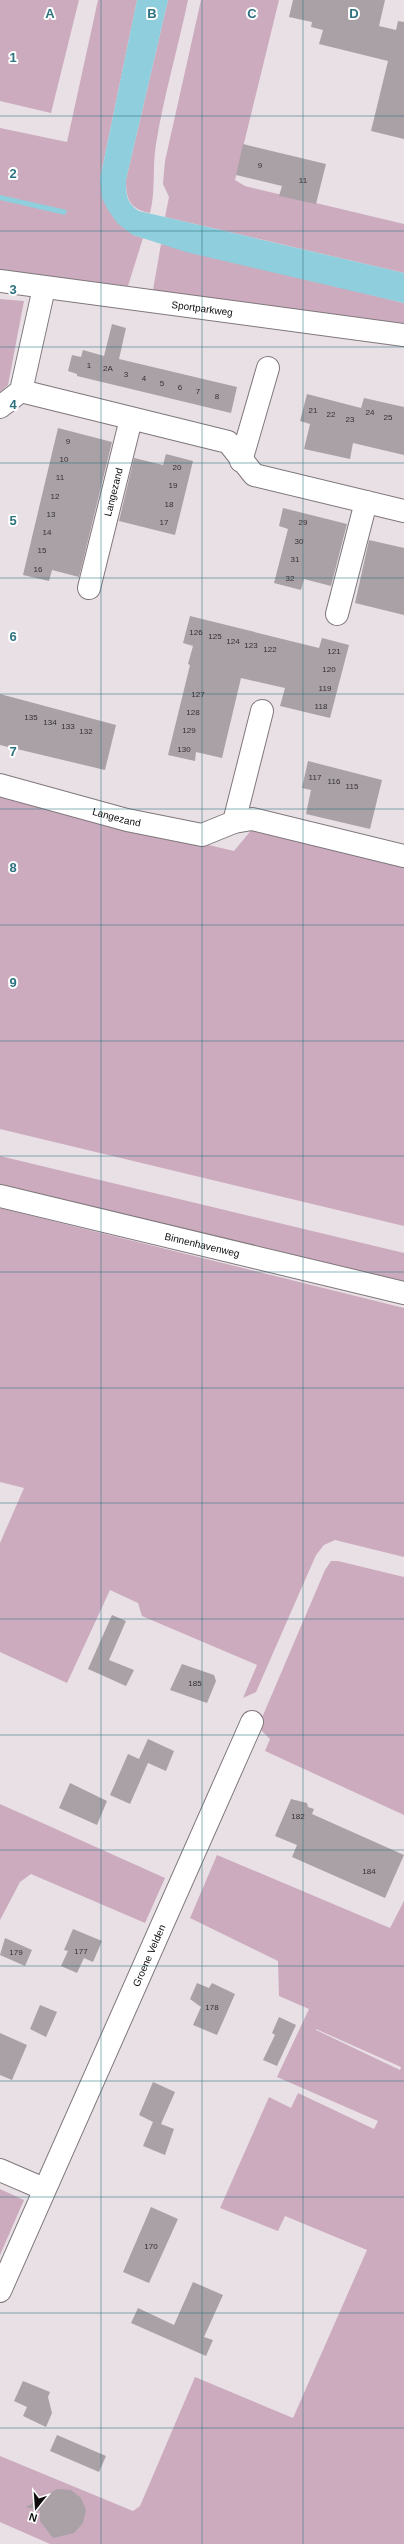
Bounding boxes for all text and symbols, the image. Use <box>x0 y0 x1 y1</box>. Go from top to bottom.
text: A <box>45 6 55 21</box>
text: B <box>147 6 157 21</box>
text: C <box>247 6 257 21</box>
text: D <box>349 6 359 21</box>
text: 1 <box>9 50 17 65</box>
house number: 9 <box>258 161 263 170</box>
text: 2 <box>9 166 17 181</box>
house number: 11 <box>299 176 308 185</box>
text: 3 <box>9 282 17 297</box>
street label: Sportparkweg <box>171 299 233 318</box>
house number: 1 <box>87 361 92 370</box>
house number: 2A <box>103 364 114 373</box>
house number: 3 <box>124 370 129 379</box>
house number: 4 <box>142 374 147 383</box>
house number: 5 <box>160 379 165 388</box>
house number: 6 <box>178 383 183 392</box>
house number: 7 <box>196 387 201 396</box>
house number: 8 <box>215 392 220 401</box>
text: 4 <box>9 397 17 412</box>
house number: 21 <box>309 406 318 415</box>
house number: 24 <box>366 408 375 417</box>
house number: 22 <box>327 410 336 419</box>
house number: 25 <box>384 413 393 422</box>
house number: 23 <box>346 415 355 424</box>
house number: 9 <box>66 437 71 446</box>
house number: 10 <box>60 455 69 464</box>
house number: 20 <box>173 463 182 472</box>
street label: Langezand <box>102 467 125 517</box>
house number: 11 <box>56 473 65 482</box>
house number: 19 <box>169 481 178 490</box>
house number: 12 <box>51 492 60 501</box>
house number: 18 <box>165 500 174 509</box>
house number: 13 <box>47 510 56 519</box>
text: 5 <box>9 513 17 528</box>
house number: 17 <box>160 518 169 527</box>
house number: 29 <box>299 518 308 527</box>
house number: 14 <box>43 528 52 537</box>
house number: 30 <box>295 537 304 546</box>
house number: 15 <box>38 546 47 555</box>
house number: 31 <box>291 555 300 564</box>
house number: 16 <box>34 565 43 574</box>
house number: 32 <box>286 574 295 583</box>
house number: 126 <box>189 628 203 637</box>
text: 6 <box>9 629 17 644</box>
house number: 125 <box>208 632 222 641</box>
house number: 124 <box>226 637 240 646</box>
house number: 123 <box>244 641 258 650</box>
house number: 122 <box>263 645 277 654</box>
house number: 121 <box>327 647 341 656</box>
house number: 120 <box>322 665 336 674</box>
house number: 119 <box>319 684 332 693</box>
house number: 127 <box>191 690 205 699</box>
house number: 118 <box>315 702 328 711</box>
house number: 128 <box>186 708 200 717</box>
house number: 135 <box>24 713 38 722</box>
house number: 134 <box>43 718 57 727</box>
house number: 133 <box>61 722 75 731</box>
house number: 129 <box>182 726 196 735</box>
house number: 132 <box>79 727 93 736</box>
text: 7 <box>9 744 17 759</box>
house number: 130 <box>177 745 191 754</box>
house number: 117 <box>309 773 322 782</box>
house number: 116 <box>328 777 341 786</box>
house number: 115 <box>346 782 359 791</box>
street label: Langezand <box>91 806 142 829</box>
text: 8 <box>9 860 17 875</box>
text: 9 <box>9 975 17 990</box>
street label: Binnenhavenweg <box>164 1231 241 1259</box>
house number: 185 <box>188 1679 202 1688</box>
house number: 182 <box>291 1812 305 1821</box>
house number: 184 <box>362 1867 376 1876</box>
street label: Groene Velden <box>131 1923 168 1988</box>
house number: 177 <box>74 1947 88 1956</box>
house number: 179 <box>9 1948 23 1957</box>
house number: 178 <box>205 2003 219 2012</box>
house number: 170 <box>144 2242 158 2251</box>
north arrow <box>16 2488 56 2528</box>
text: N <box>27 2511 39 2524</box>

